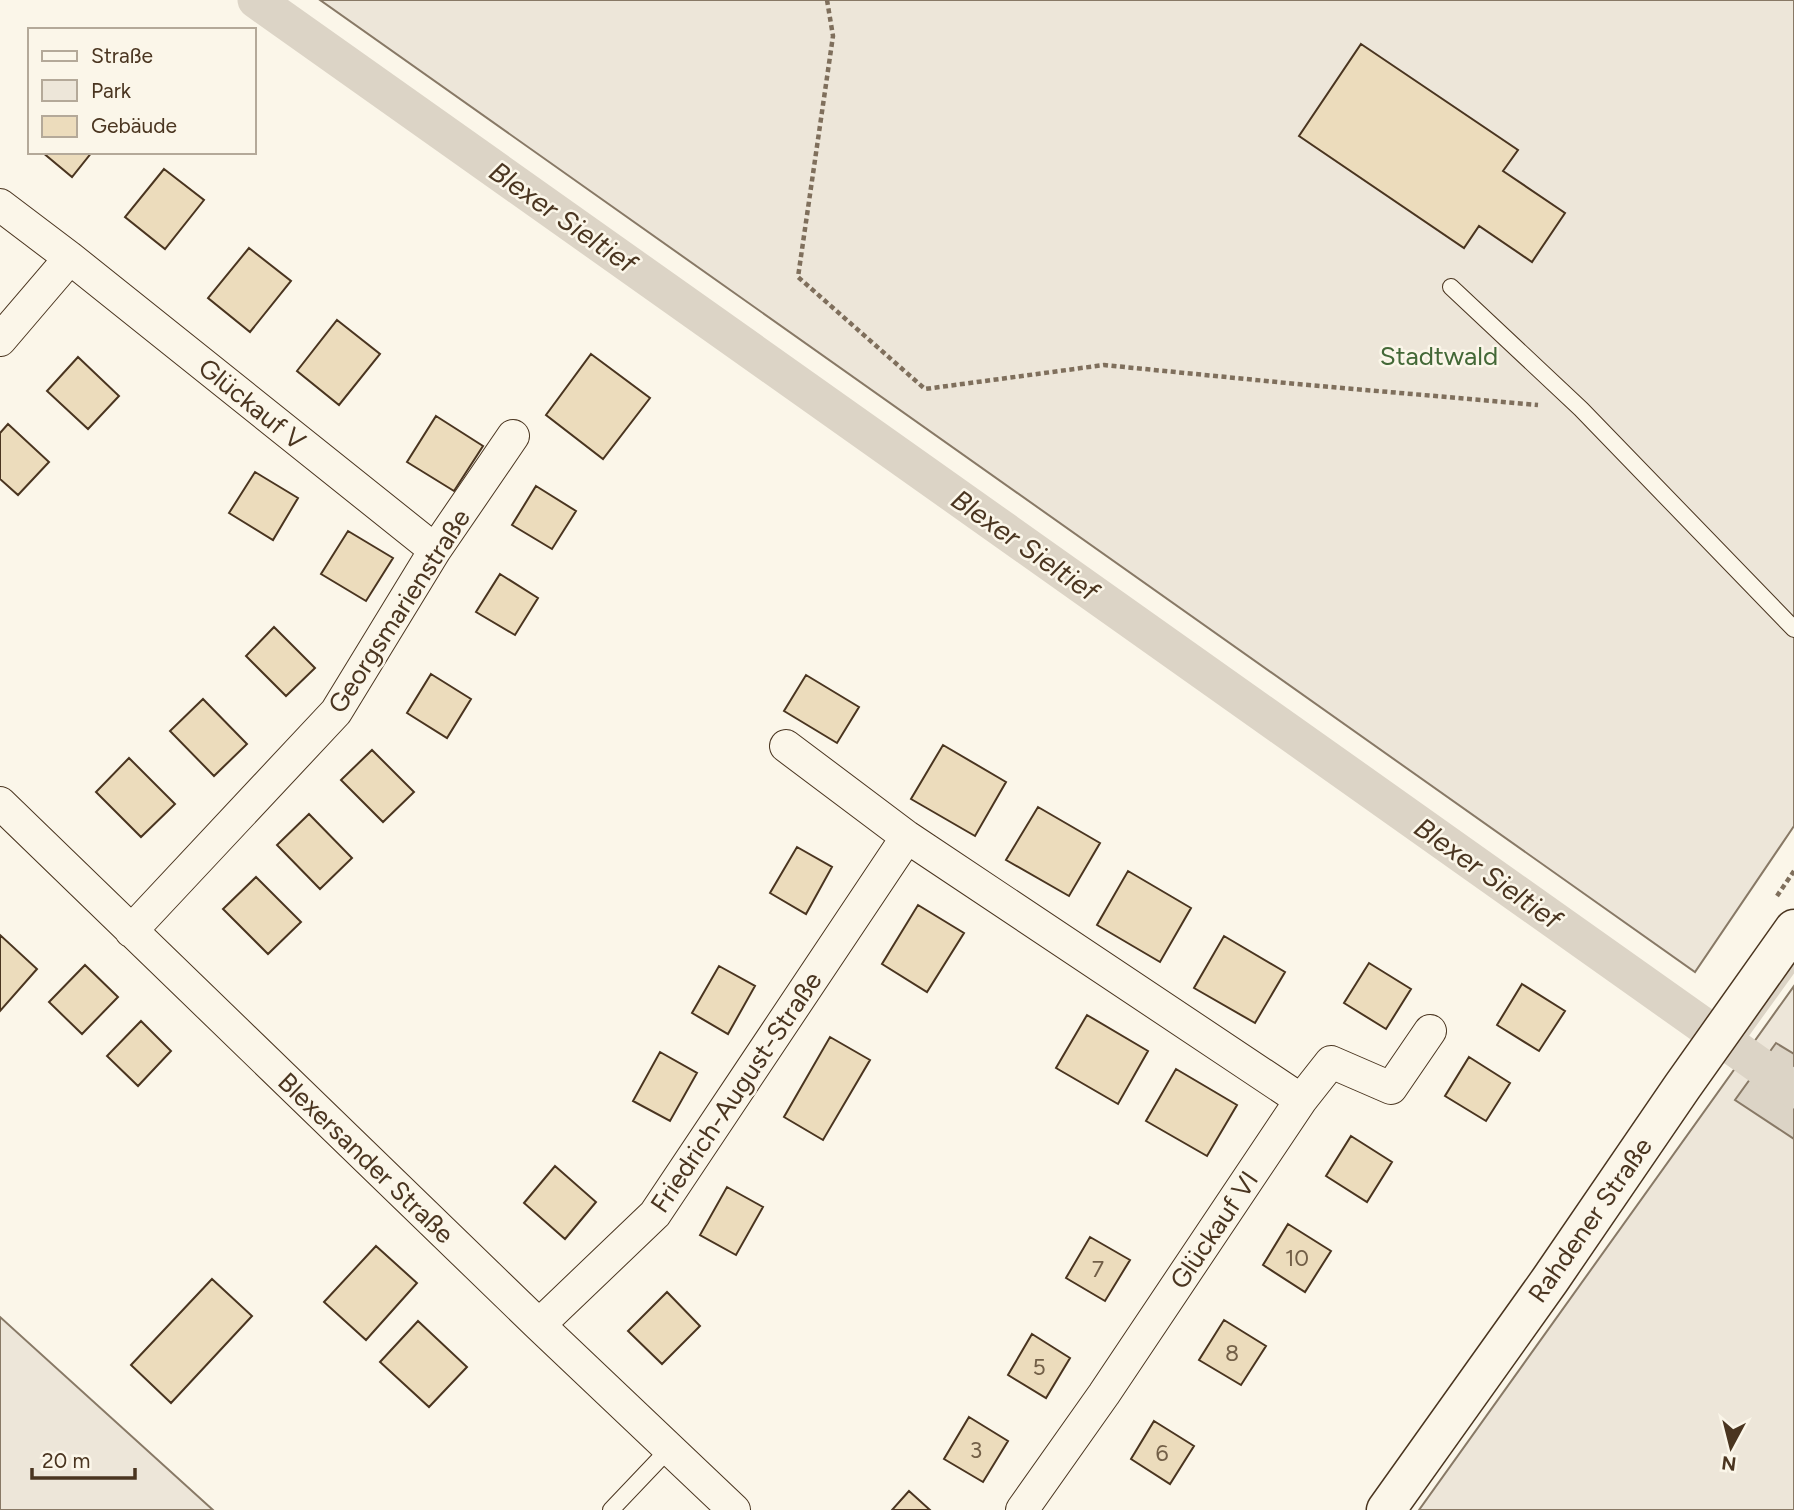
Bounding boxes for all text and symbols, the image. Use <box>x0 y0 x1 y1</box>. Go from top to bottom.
legend <box>28 28 256 154</box>
text: Straße <box>91 43 153 68</box>
text: Park <box>91 78 132 103</box>
text: Gebäude <box>91 113 177 138</box>
water label: Blexer Sieltief <box>483 154 645 282</box>
park label: Stadtwald <box>1380 340 1498 372</box>
street label: Glückauf V <box>192 351 312 457</box>
water label: Blexer Sieltief <box>945 482 1107 610</box>
street label: Georgsmarienstraße <box>321 503 477 719</box>
water label: Blexer Sieltief <box>1408 810 1570 938</box>
street label: Friedrich-August-Straße <box>643 965 829 1219</box>
street label: Blexersander Straße <box>271 1066 461 1250</box>
street label: Rahdener Straße <box>1521 1131 1659 1309</box>
street label: Glückauf VI <box>1163 1165 1265 1295</box>
house number: 10 <box>1285 1244 1309 1272</box>
house number: 7 <box>1092 1255 1104 1283</box>
house number: 8 <box>1225 1339 1239 1367</box>
house number: 5 <box>1032 1353 1046 1381</box>
north arrow <box>1696 1412 1766 1482</box>
scale bar <box>32 1436 135 1480</box>
house number: 3 <box>970 1436 982 1464</box>
house number: 6 <box>1155 1439 1169 1467</box>
text: 20 m <box>42 1448 90 1473</box>
text: N <box>1720 1451 1738 1476</box>

